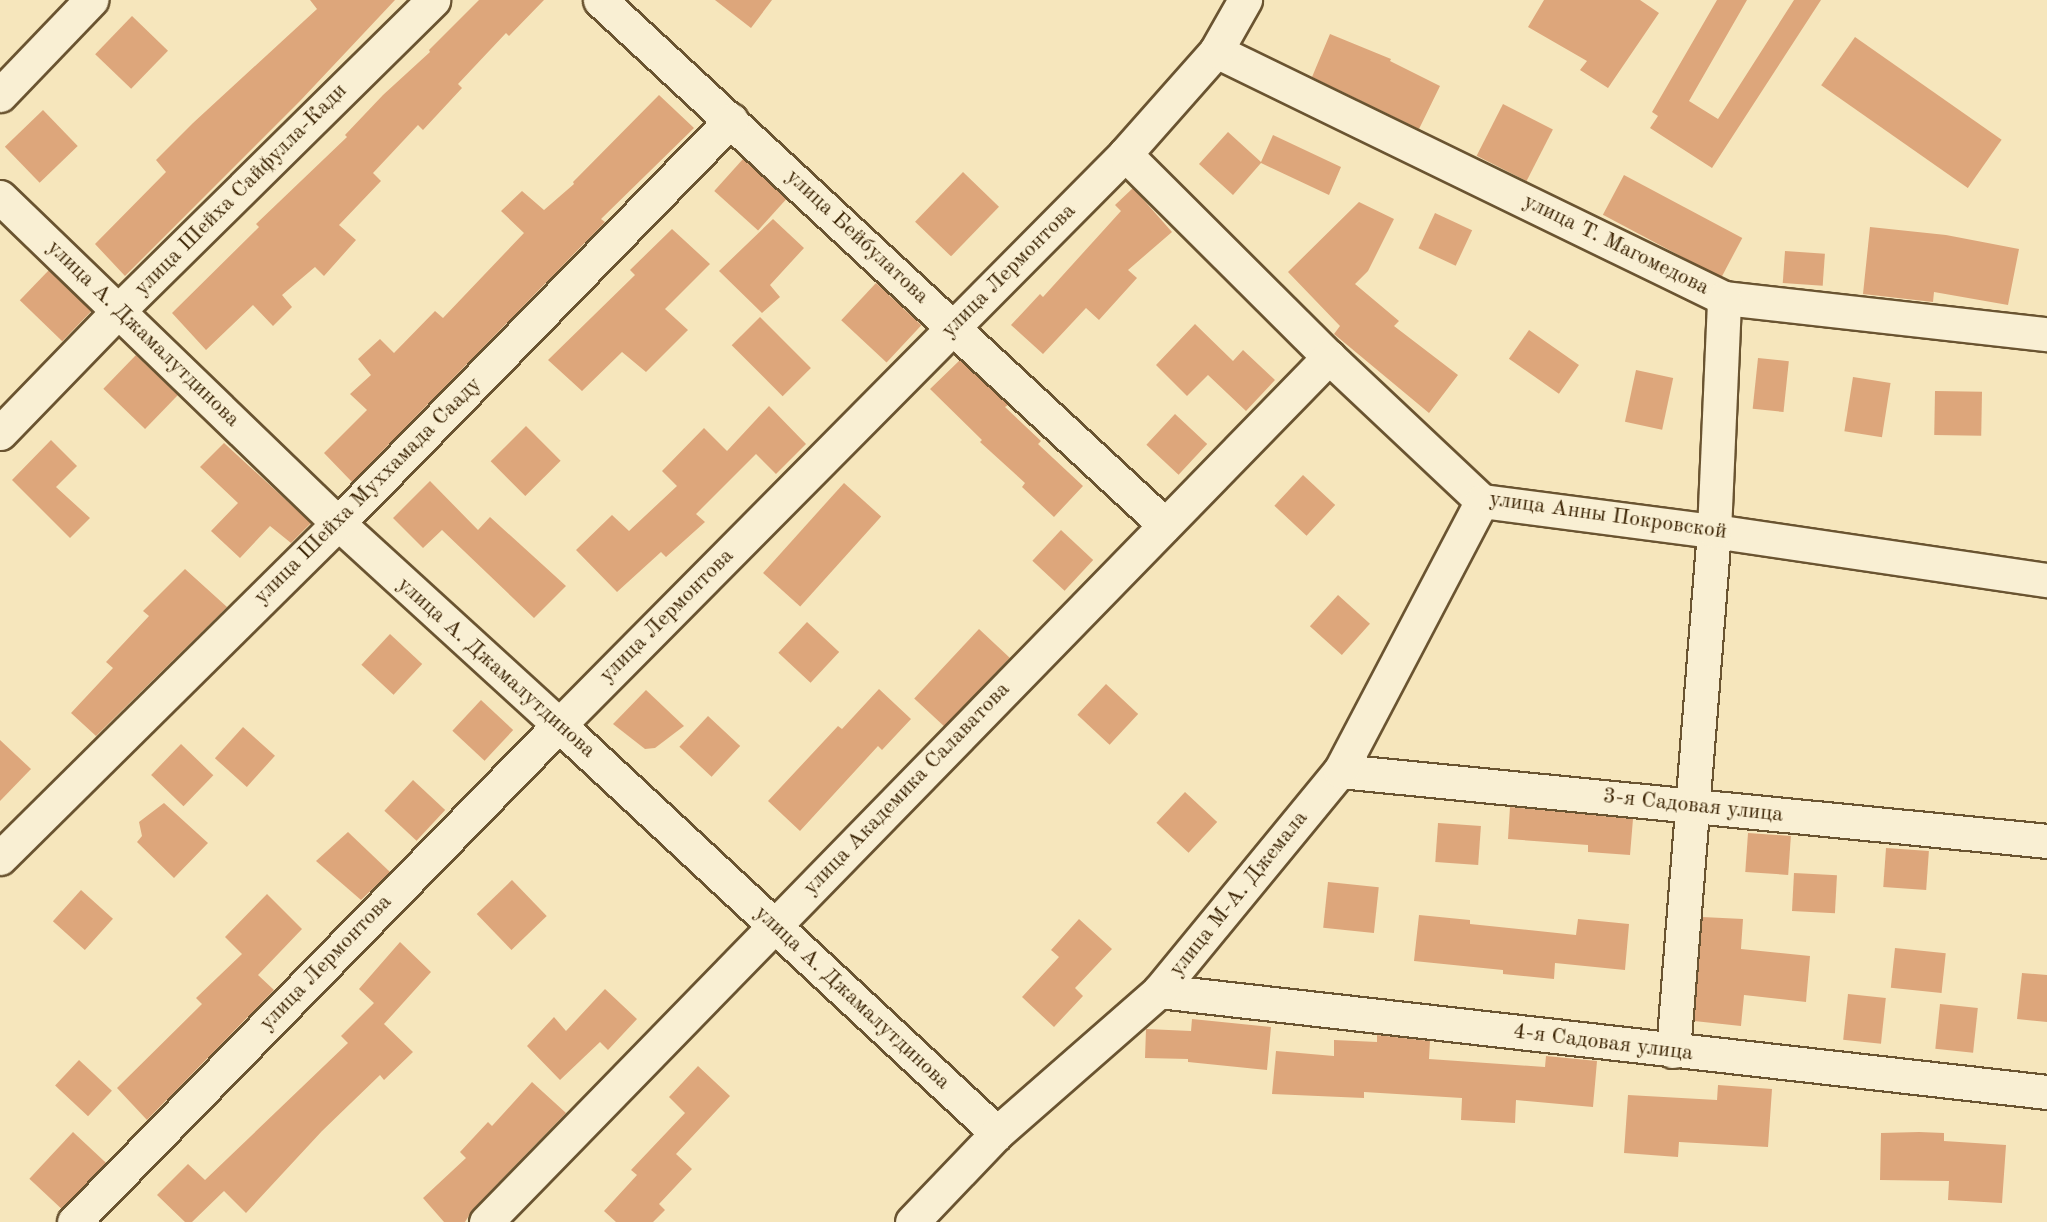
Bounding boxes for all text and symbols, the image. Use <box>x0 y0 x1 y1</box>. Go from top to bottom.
street label: улица Шейха Сайфулла-Кади <box>129 78 353 302</box>
street label: улица Бейбулатова <box>780 164 934 310</box>
street label: улица Т. Магомедова <box>1519 189 1713 301</box>
street label: улица Лермонтова <box>936 198 1082 344</box>
street label: улица А. Джамалутдинова <box>41 235 245 433</box>
street label: улица Шейха Муххамада Сааду <box>249 372 487 610</box>
street label: улица Анны Покровской <box>1488 486 1728 546</box>
street label: улица Лермонтова <box>594 543 740 689</box>
street label: улица А. Джамалутдинова <box>391 572 601 764</box>
street label: улица Академика Салаватова <box>798 677 1016 901</box>
street label: 3-я Садовая улица <box>1602 783 1784 829</box>
street label: улица М-А. Джемала <box>1164 806 1314 982</box>
street label: улица Лермонтова <box>254 889 398 1037</box>
street label: улица А. Джамалутдинова <box>749 900 955 1096</box>
street label: 4-я Садовая улица <box>1512 1019 1694 1067</box>

